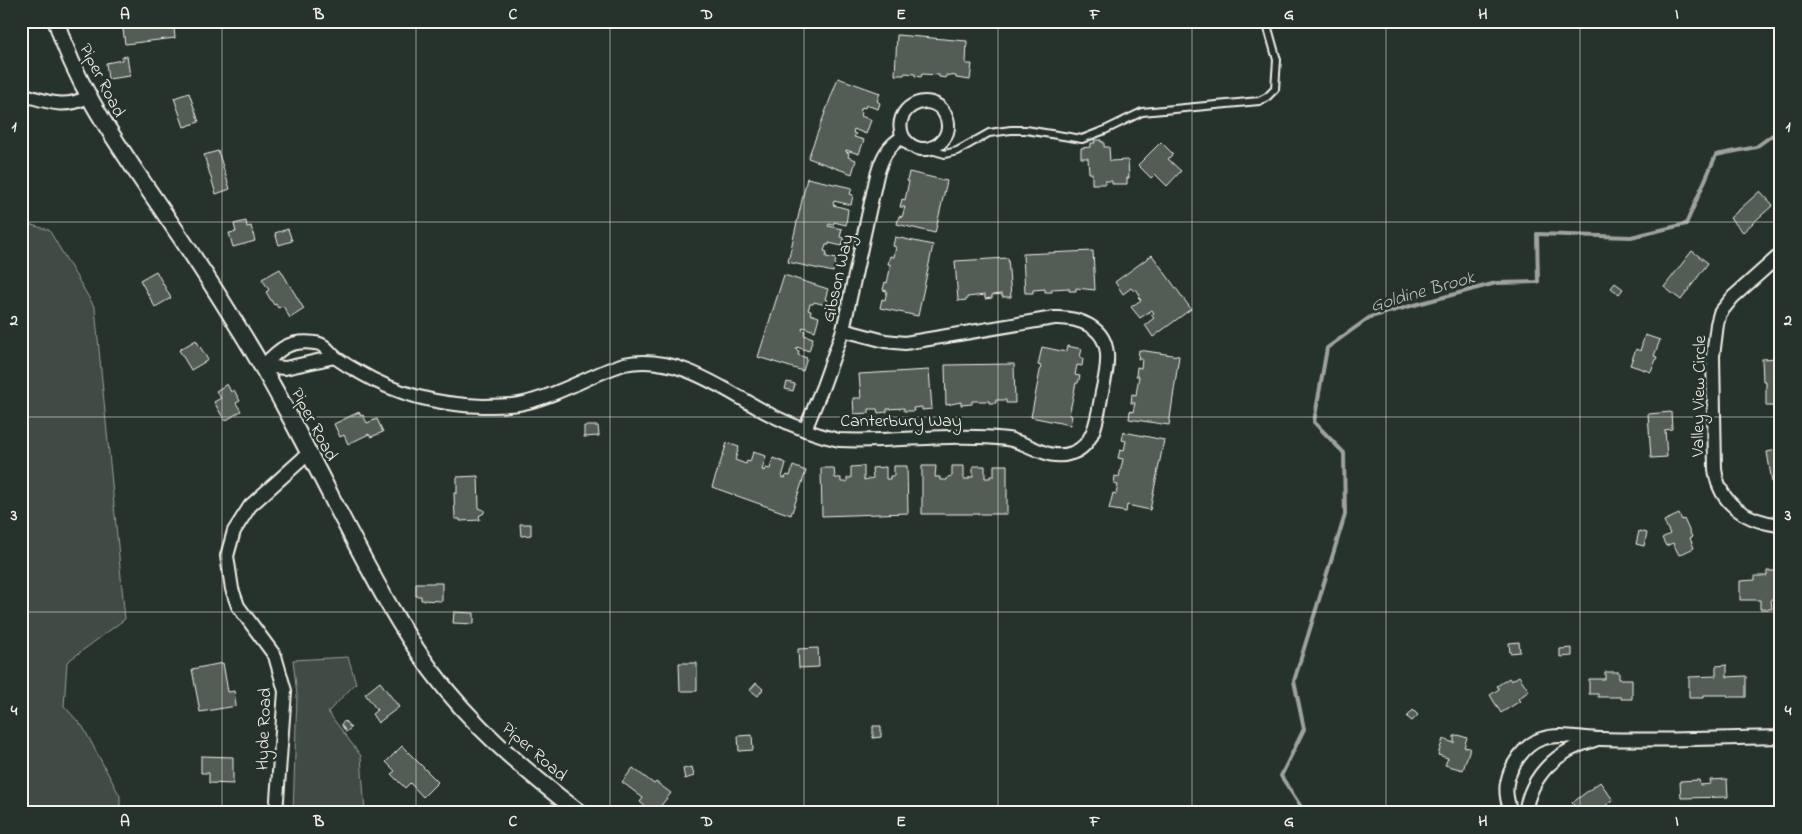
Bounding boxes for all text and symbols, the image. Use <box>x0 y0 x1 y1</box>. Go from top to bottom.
text: A <box>120 3 130 27</box>
text: B <box>313 3 325 27</box>
text: C <box>509 3 518 27</box>
text: D <box>700 3 713 27</box>
text: E <box>896 3 906 27</box>
text: F <box>1089 3 1101 27</box>
text: G <box>1284 3 1294 27</box>
text: H <box>1478 3 1488 27</box>
text: I <box>1675 3 1679 27</box>
street label: Piper Road <box>72 40 131 122</box>
text: 1 <box>11 115 17 139</box>
text: 1 <box>1785 115 1791 139</box>
street label: Gibson Way <box>816 232 862 325</box>
water label: Goldine Brook <box>1367 264 1479 320</box>
text: 2 <box>9 309 18 333</box>
text: 2 <box>1783 309 1792 333</box>
street label: Valley View Circle <box>1686 334 1714 458</box>
street label: Piper Road <box>283 384 343 466</box>
street label: Canterbury Way <box>840 409 962 435</box>
text: 3 <box>10 504 18 528</box>
text: 3 <box>1784 504 1792 528</box>
street label: Hyde Road <box>251 687 279 771</box>
text: 4 <box>10 699 18 723</box>
text: 4 <box>1784 699 1792 723</box>
street label: Piper Road <box>495 717 572 788</box>
text: A <box>120 810 130 834</box>
text: B <box>313 810 325 834</box>
text: C <box>509 810 518 834</box>
text: D <box>700 810 713 834</box>
text: E <box>896 810 906 834</box>
text: F <box>1089 810 1101 834</box>
text: G <box>1284 810 1294 834</box>
text: H <box>1478 810 1488 834</box>
text: I <box>1675 810 1679 834</box>

